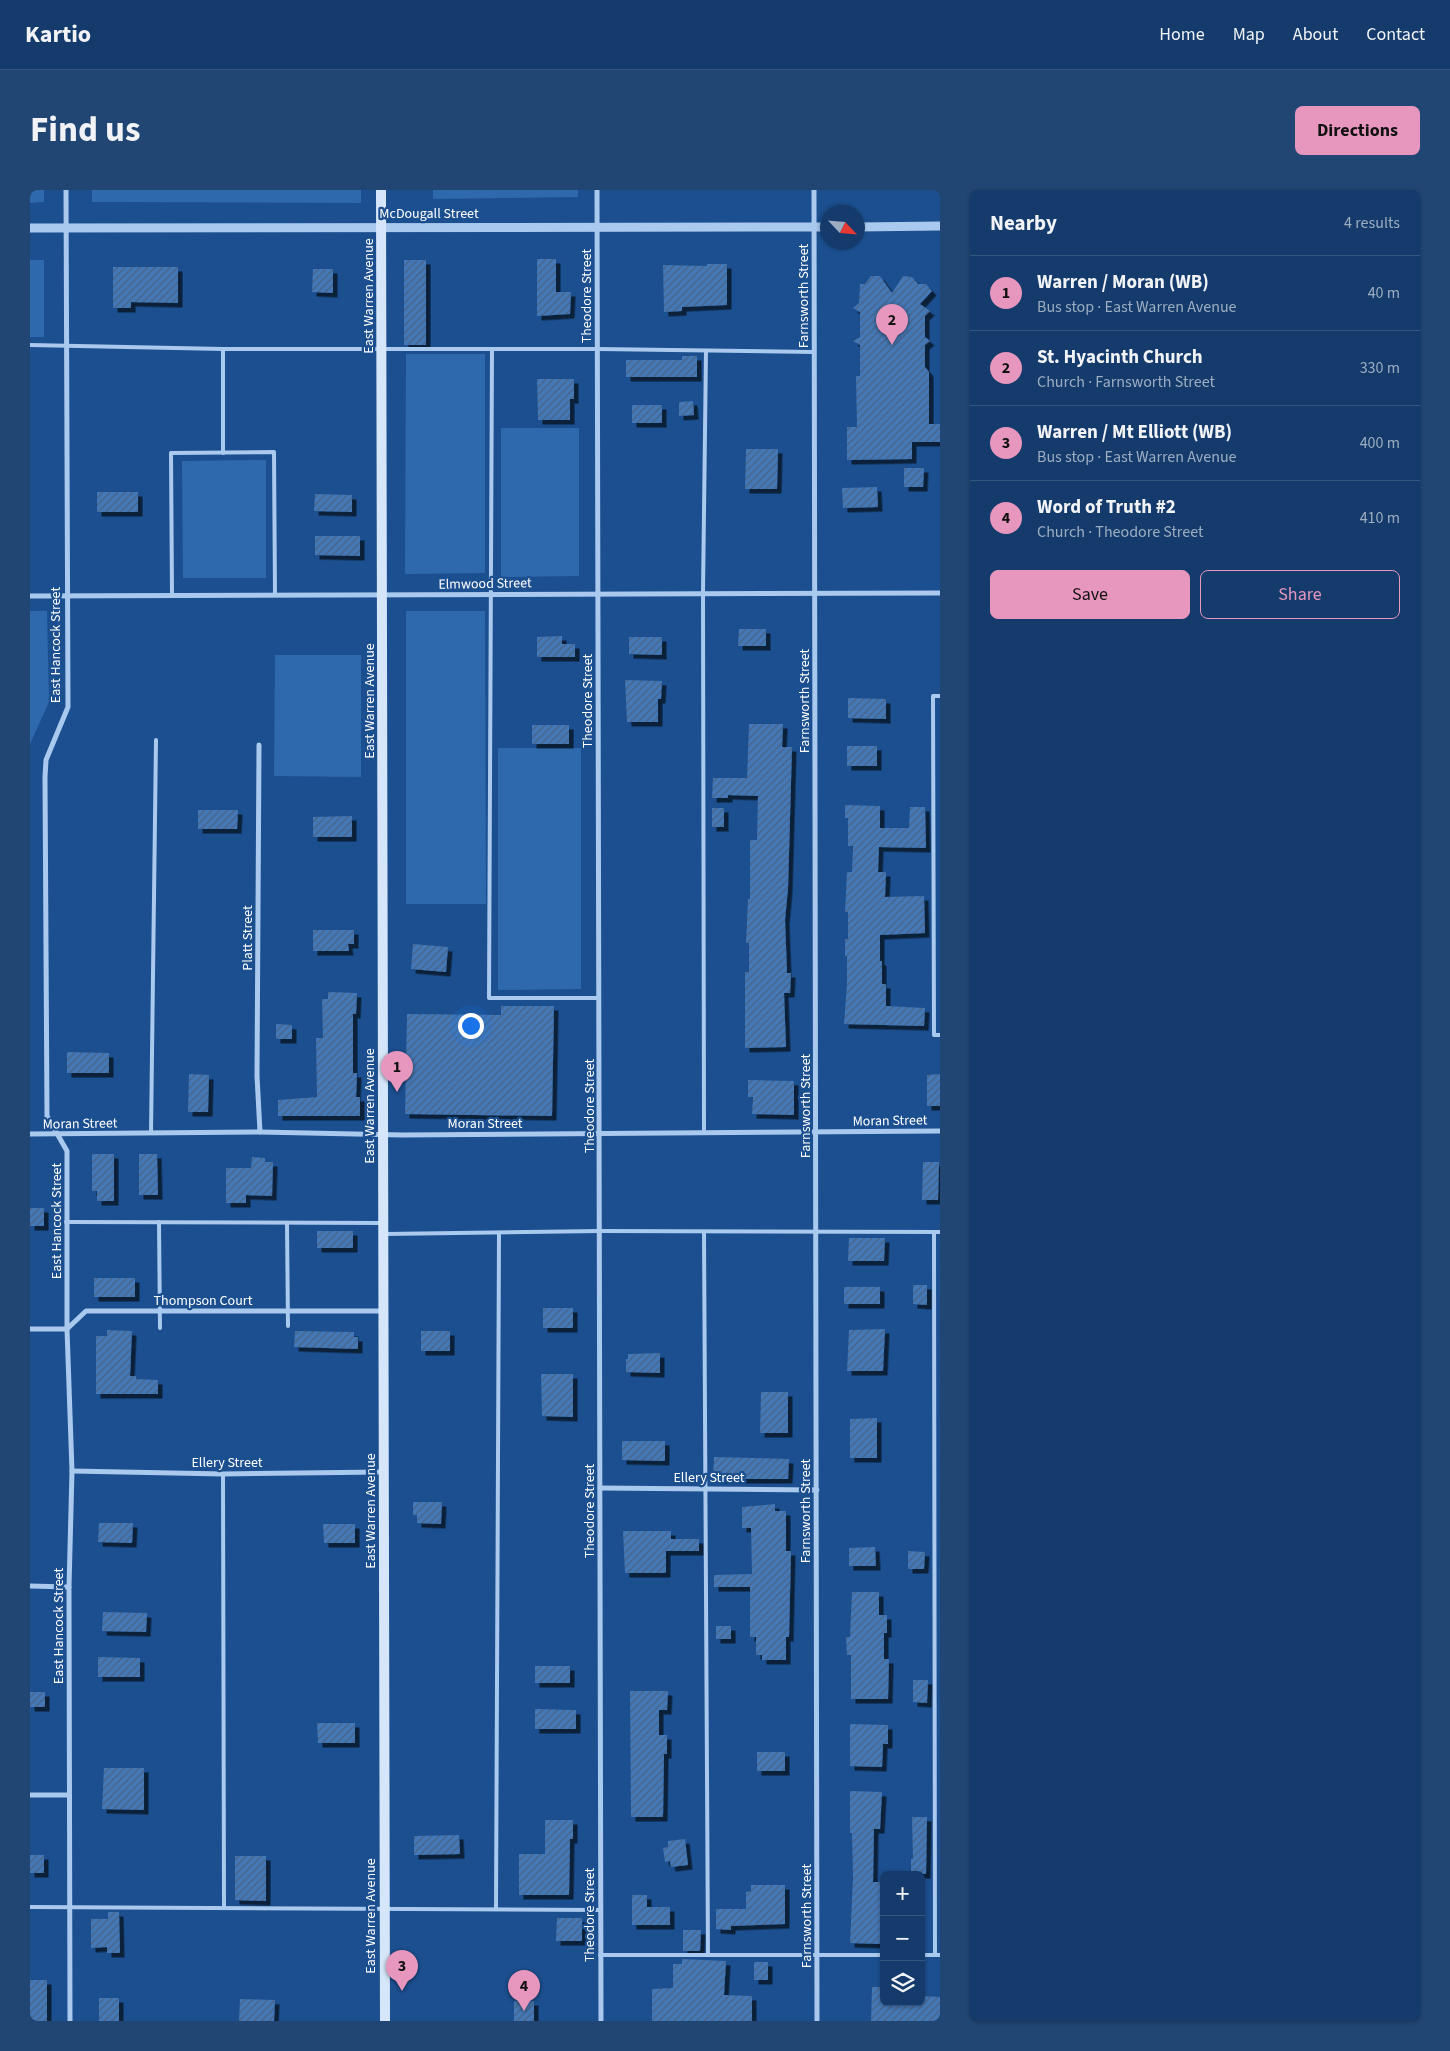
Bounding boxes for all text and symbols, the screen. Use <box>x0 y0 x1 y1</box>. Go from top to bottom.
text: Kartio <box>25 17 91 52</box>
text: Home <box>1159 22 1205 47</box>
text: Map <box>1233 22 1265 47</box>
text: About <box>1293 22 1338 47</box>
text: Contact <box>1366 22 1425 47</box>
text: Find us <box>30 105 140 155</box>
button: Directions <box>1295 106 1420 155</box>
street label: McDougall Street <box>379 204 479 224</box>
north arrow <box>820 205 865 250</box>
text: Nearby <box>990 208 1057 238</box>
text: 4 results <box>1344 212 1400 234</box>
street label: East Warren Avenue <box>359 238 379 354</box>
street label: Farnsworth Street <box>794 243 814 348</box>
street label: Theodore Street <box>577 248 597 343</box>
text: Warren / Moran (WB) <box>1037 269 1209 296</box>
text: 1 <box>1002 282 1010 304</box>
text: 40 m <box>1368 282 1400 304</box>
text: Bus stop · East Warren Avenue <box>1037 296 1237 318</box>
pin: 2 <box>876 304 908 345</box>
text: St. Hyacinth Church <box>1037 344 1203 371</box>
text: 2 <box>1002 357 1010 379</box>
text: 330 m <box>1360 357 1400 379</box>
text: Church · Farnsworth Street <box>1037 371 1215 393</box>
text: Warren / Mt Elliott (WB) <box>1037 419 1232 446</box>
text: 3 <box>1002 432 1010 454</box>
text: 400 m <box>1360 432 1400 454</box>
text: Bus stop · East Warren Avenue <box>1037 446 1237 468</box>
text: Word of Truth #2 <box>1037 494 1176 521</box>
text: 4 <box>1002 507 1010 529</box>
text: 410 m <box>1360 507 1400 529</box>
text: Church · Theodore Street <box>1037 521 1203 543</box>
button: Save <box>990 570 1190 619</box>
button: Share <box>1200 570 1400 619</box>
street label: Elmwood Street <box>438 573 532 595</box>
street label: East Hancock Street <box>46 587 66 703</box>
street label: East Warren Avenue <box>360 643 380 759</box>
street label: Farnsworth Street <box>795 648 815 753</box>
street label: Theodore Street <box>578 653 598 748</box>
street label: Platt Street <box>238 905 258 971</box>
your location <box>458 1013 484 1039</box>
street label: East Warren Avenue <box>360 1048 380 1164</box>
pin: 1 <box>381 1051 413 1092</box>
street label: Farnsworth Street <box>796 1053 816 1158</box>
street label: Theodore Street <box>580 1058 600 1153</box>
street label: Moran Street <box>852 1110 928 1132</box>
street label: Moran Street <box>42 1113 118 1135</box>
street label: Moran Street <box>448 1114 523 1134</box>
street label: East Hancock Street <box>47 1163 67 1279</box>
street label: Thompson Court <box>154 1291 253 1311</box>
street label: Ellery Street <box>191 1453 263 1473</box>
street label: East Warren Avenue <box>361 1453 381 1569</box>
street label: Farnsworth Street <box>796 1458 816 1563</box>
street label: Theodore Street <box>580 1463 600 1558</box>
street label: Ellery Street <box>673 1468 745 1488</box>
street label: East Hancock Street <box>49 1568 69 1684</box>
street label: East Warren Avenue <box>361 1858 381 1974</box>
street label: Farnsworth Street <box>797 1863 817 1968</box>
street label: Theodore Street <box>580 1867 600 1962</box>
map controls <box>880 1871 925 2006</box>
button: + <box>880 1871 925 1916</box>
button: − <box>880 1916 925 1961</box>
pin: 3 <box>386 1950 418 1991</box>
button: layers <box>880 1961 925 2006</box>
pin: 4 <box>508 1970 540 2011</box>

